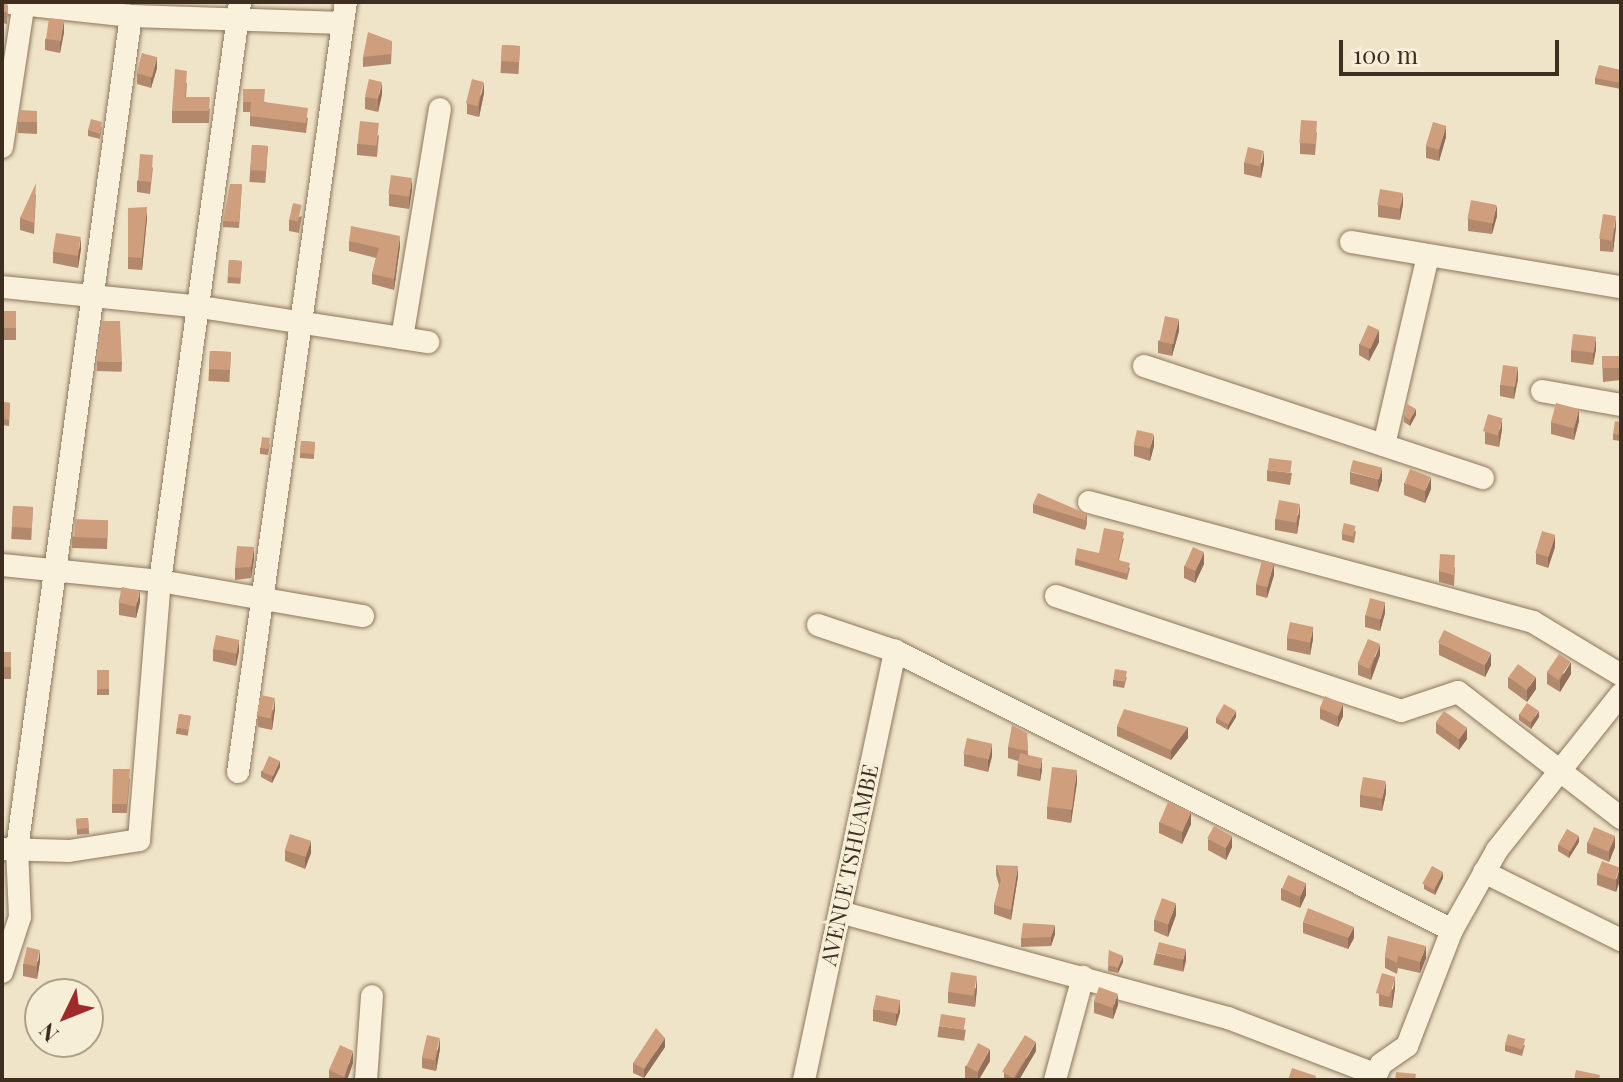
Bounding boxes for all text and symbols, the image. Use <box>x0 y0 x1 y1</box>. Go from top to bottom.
scale bar <box>1343 24 1563 74</box>
text: 100 m <box>1353 38 1418 70</box>
street label: AVENUE TSHUAMBE <box>815 762 883 968</box>
north arrow <box>24 978 104 1058</box>
text: N <box>32 1017 64 1049</box>

